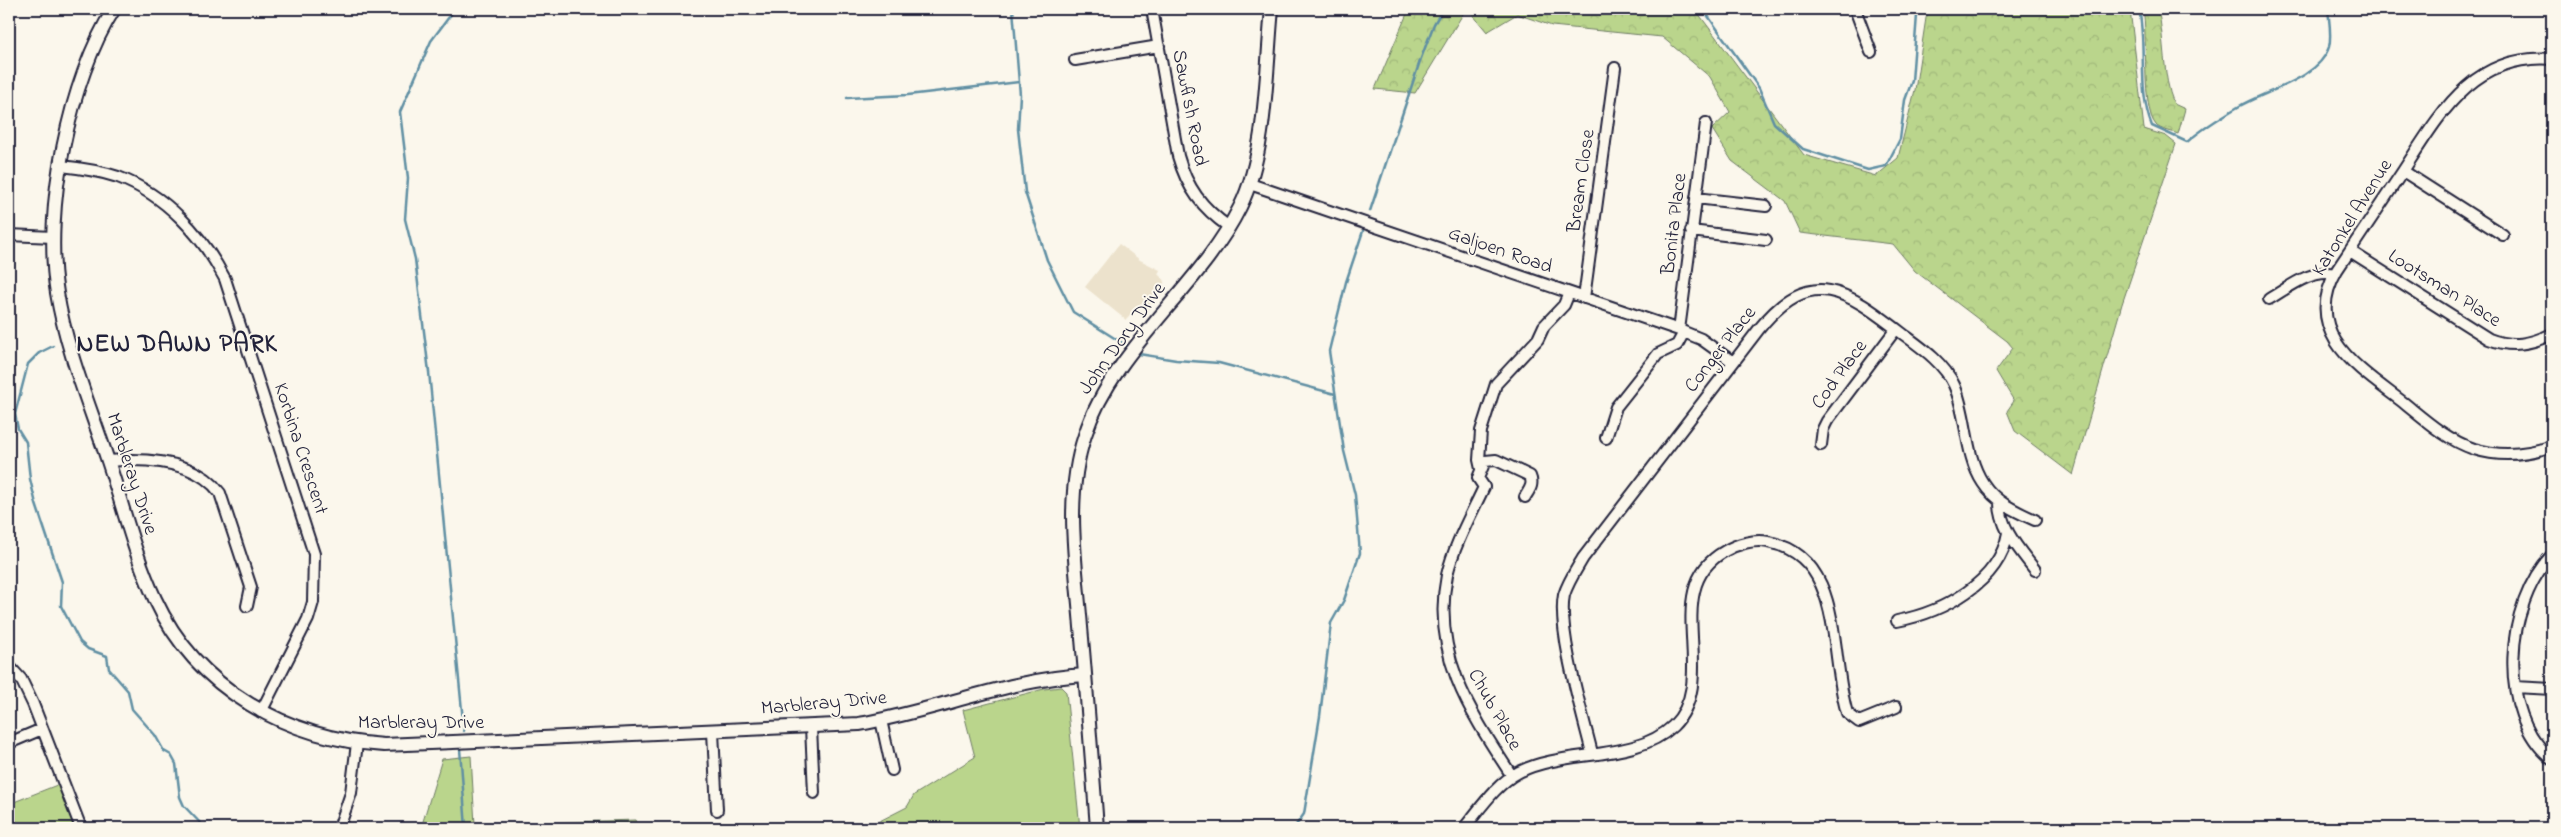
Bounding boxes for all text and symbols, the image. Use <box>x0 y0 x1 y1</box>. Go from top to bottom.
street label: Sawfish Road <box>1164 47 1214 169</box>
street label: Bream Close <box>1560 128 1604 235</box>
street label: Katonkel Avenue <box>2305 154 2401 282</box>
street label: Bonita Place <box>1654 171 1696 277</box>
street label: Galjoen Road <box>1444 220 1556 282</box>
street label: Lootsman Place <box>2382 243 2506 335</box>
street label: John Dory Drive <box>1072 277 1174 401</box>
street label: Conger Place <box>1678 301 1765 400</box>
district label: NEW DAWN PARK <box>76 327 278 363</box>
street label: Cod Place <box>1805 334 1875 416</box>
street label: Korbina Crescent <box>265 379 335 519</box>
street label: Marbleray Drive <box>98 409 164 539</box>
street label: Chub Place <box>1460 664 1528 756</box>
street label: Marbleray Drive <box>760 684 888 724</box>
street label: Marbleray Drive <box>358 709 484 738</box>

